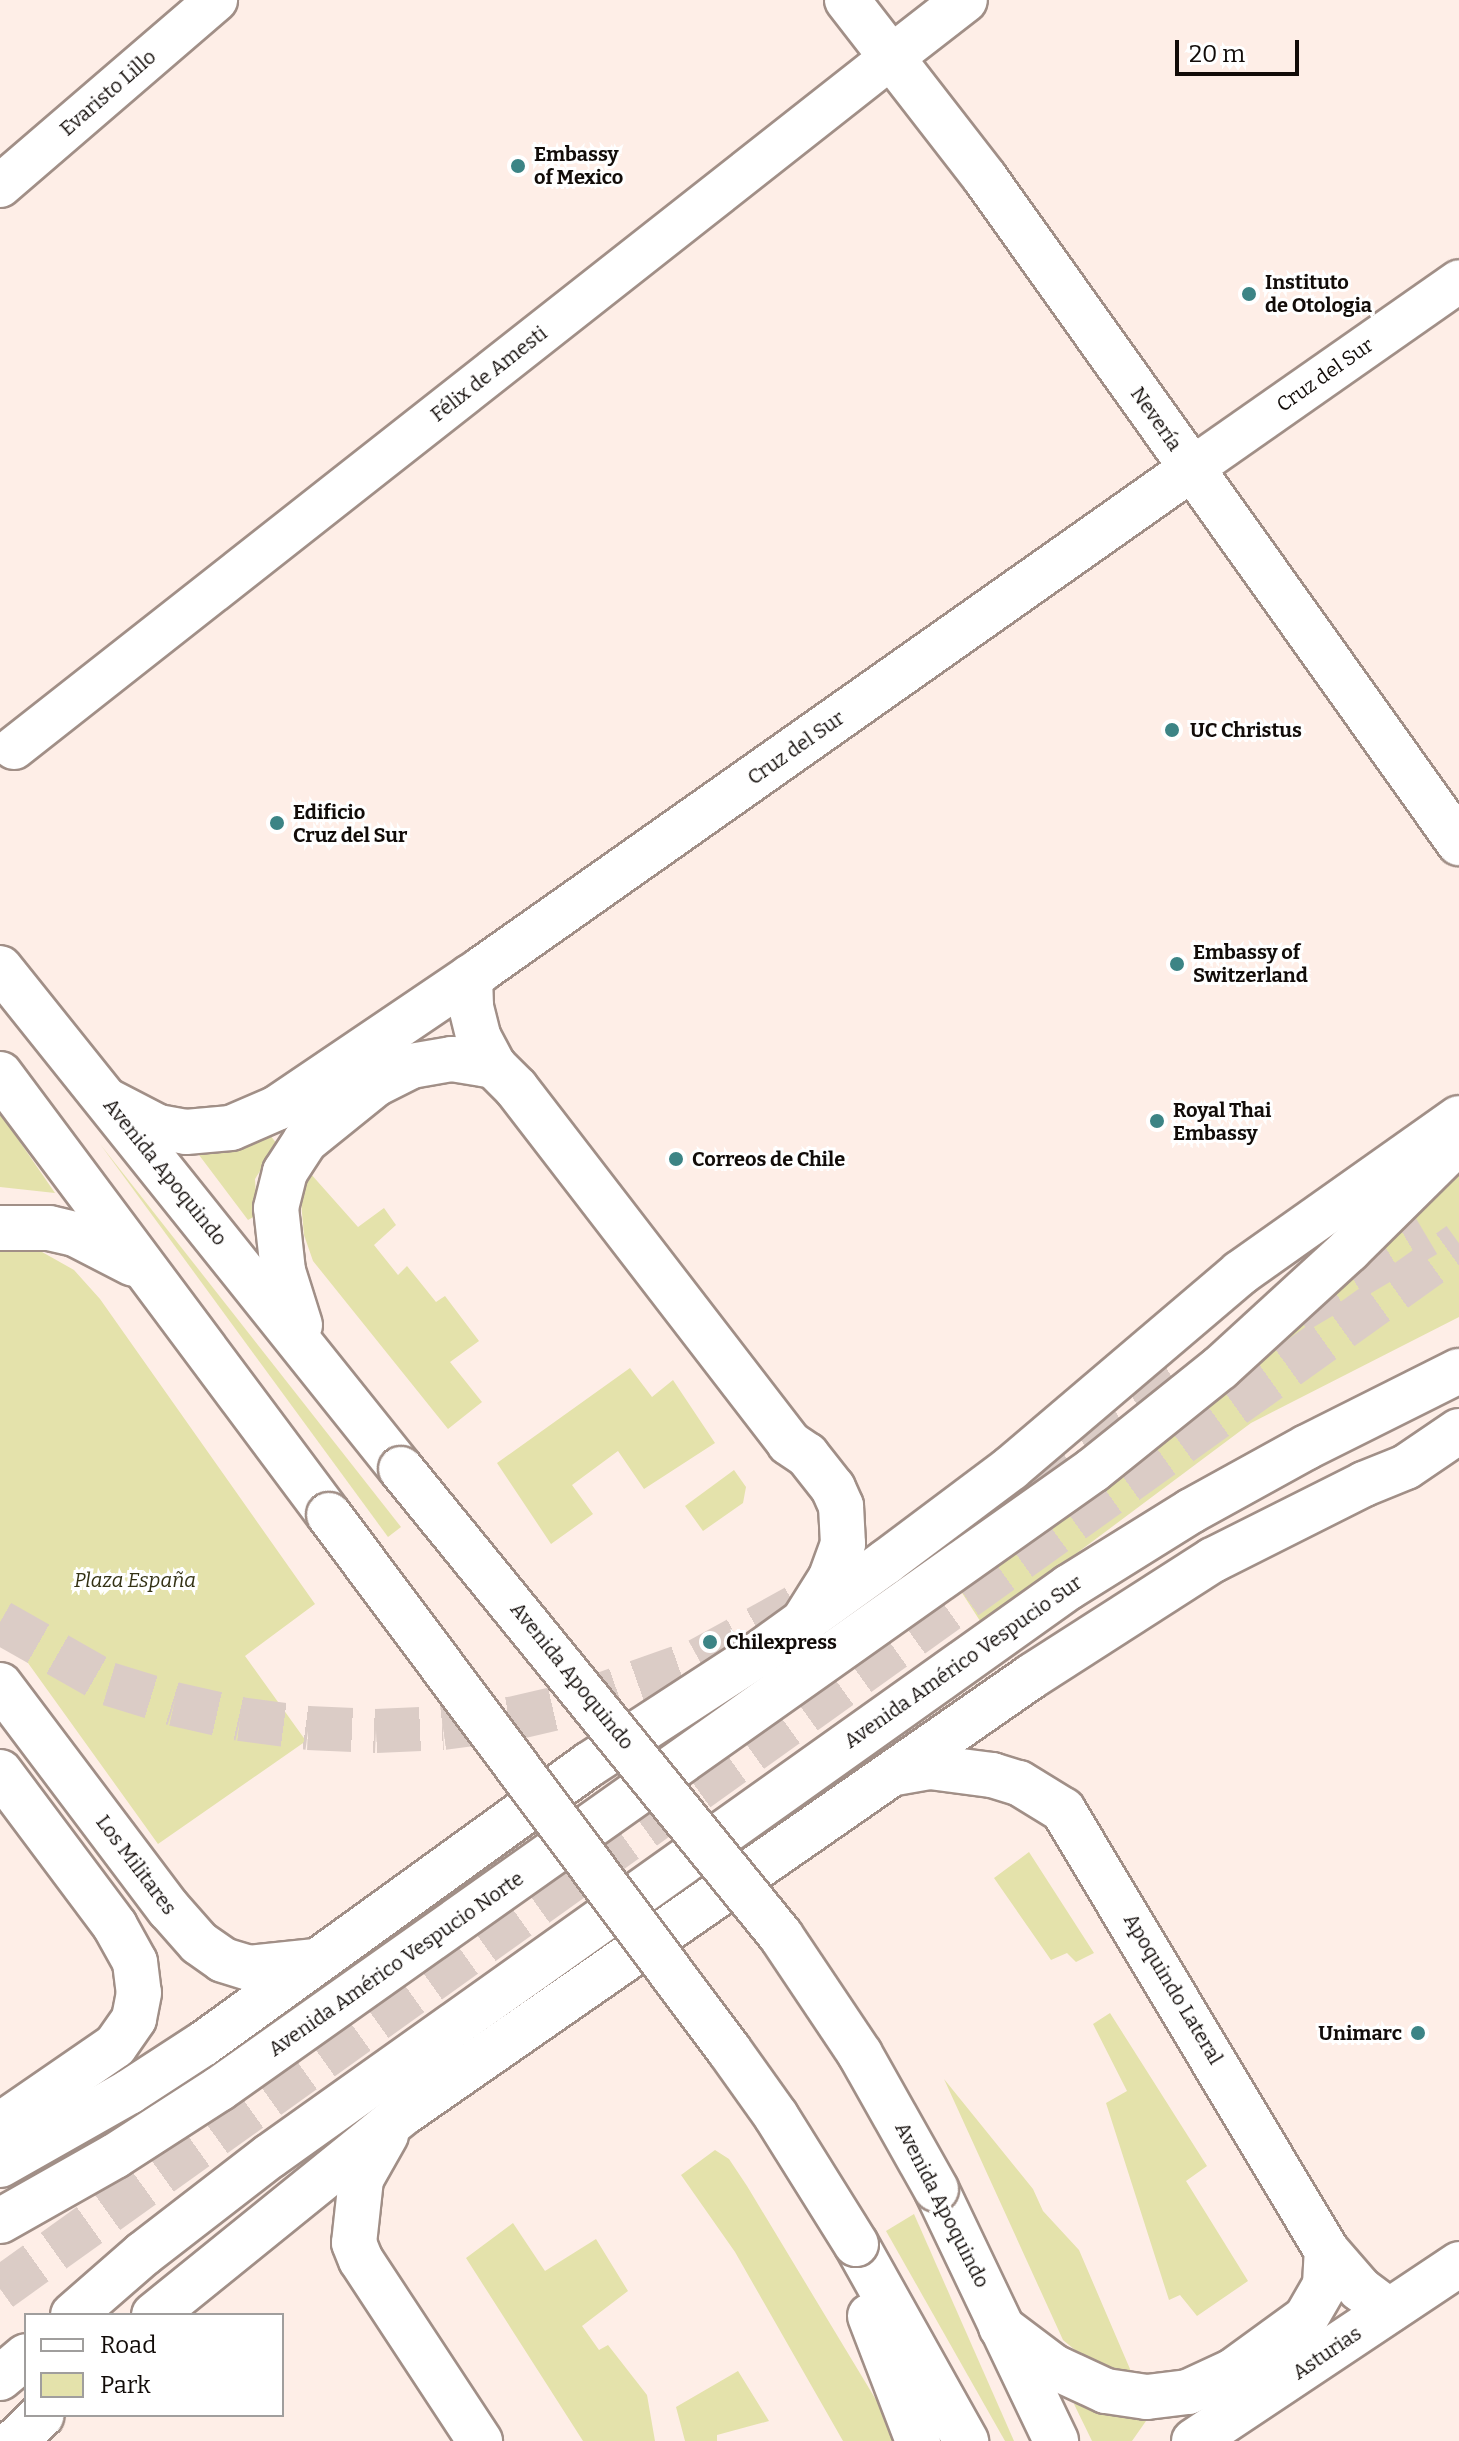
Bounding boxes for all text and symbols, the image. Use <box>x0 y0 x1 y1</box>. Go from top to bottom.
scale bar <box>1179 24 1303 74</box>
text: 20 m <box>1189 40 1245 68</box>
street label: Evaristo Lillo <box>55 45 161 141</box>
place label: Embassy of Mexico <box>534 142 623 189</box>
marker: Embassy of Mexico <box>509 157 527 175</box>
place label: Instituto de Otologia <box>1265 270 1372 317</box>
marker: Instituto de Otologia <box>1240 285 1258 303</box>
street label: Félix de Amesti <box>426 321 552 427</box>
street label: Cruz del Sur <box>1272 333 1378 417</box>
street label: Nevería <box>1125 382 1187 456</box>
street label: Cruz del Sur <box>743 706 849 790</box>
place label: UC Christus <box>1190 718 1302 742</box>
marker: UC Christus <box>1161 719 1183 741</box>
place label: Edificio Cruz del Sur <box>293 800 407 847</box>
marker: Edificio Cruz del Sur <box>268 814 286 832</box>
place label: Embassy of Switzerland <box>1193 940 1308 987</box>
marker: Embassy of Switzerland <box>1168 955 1186 973</box>
street label: Avenida Apoquindo <box>98 1093 232 1251</box>
place label: Royal Thai Embassy <box>1173 1098 1271 1145</box>
marker: Royal Thai Embassy <box>1148 1112 1166 1130</box>
place label: Correos de Chile <box>692 1147 845 1171</box>
marker: Correos de Chile <box>667 1150 685 1168</box>
park label: Plaza España <box>74 1568 196 1592</box>
street label: Avenida Américo Vespucio Sur <box>839 1570 1087 1754</box>
street label: Avenida Apoquindo <box>505 1597 639 1755</box>
place label: Chilexpress <box>726 1630 837 1654</box>
marker: Chilexpress <box>701 1633 719 1651</box>
street label: Los Militares <box>91 1811 181 1919</box>
street label: Avenida Américo Vespucio Norte <box>264 1867 528 2061</box>
street label: Apoquindo Lateral <box>1118 1909 1228 2069</box>
place label: Unimarc <box>1318 2021 1402 2045</box>
marker: Unimarc <box>1409 2024 1427 2042</box>
street label: Avenida Apoquindo <box>890 2118 994 2292</box>
legend <box>24 2313 284 2417</box>
street label: Asturias <box>1288 2321 1366 2385</box>
text: Road <box>100 2331 156 2359</box>
text: Park <box>100 2371 151 2399</box>

